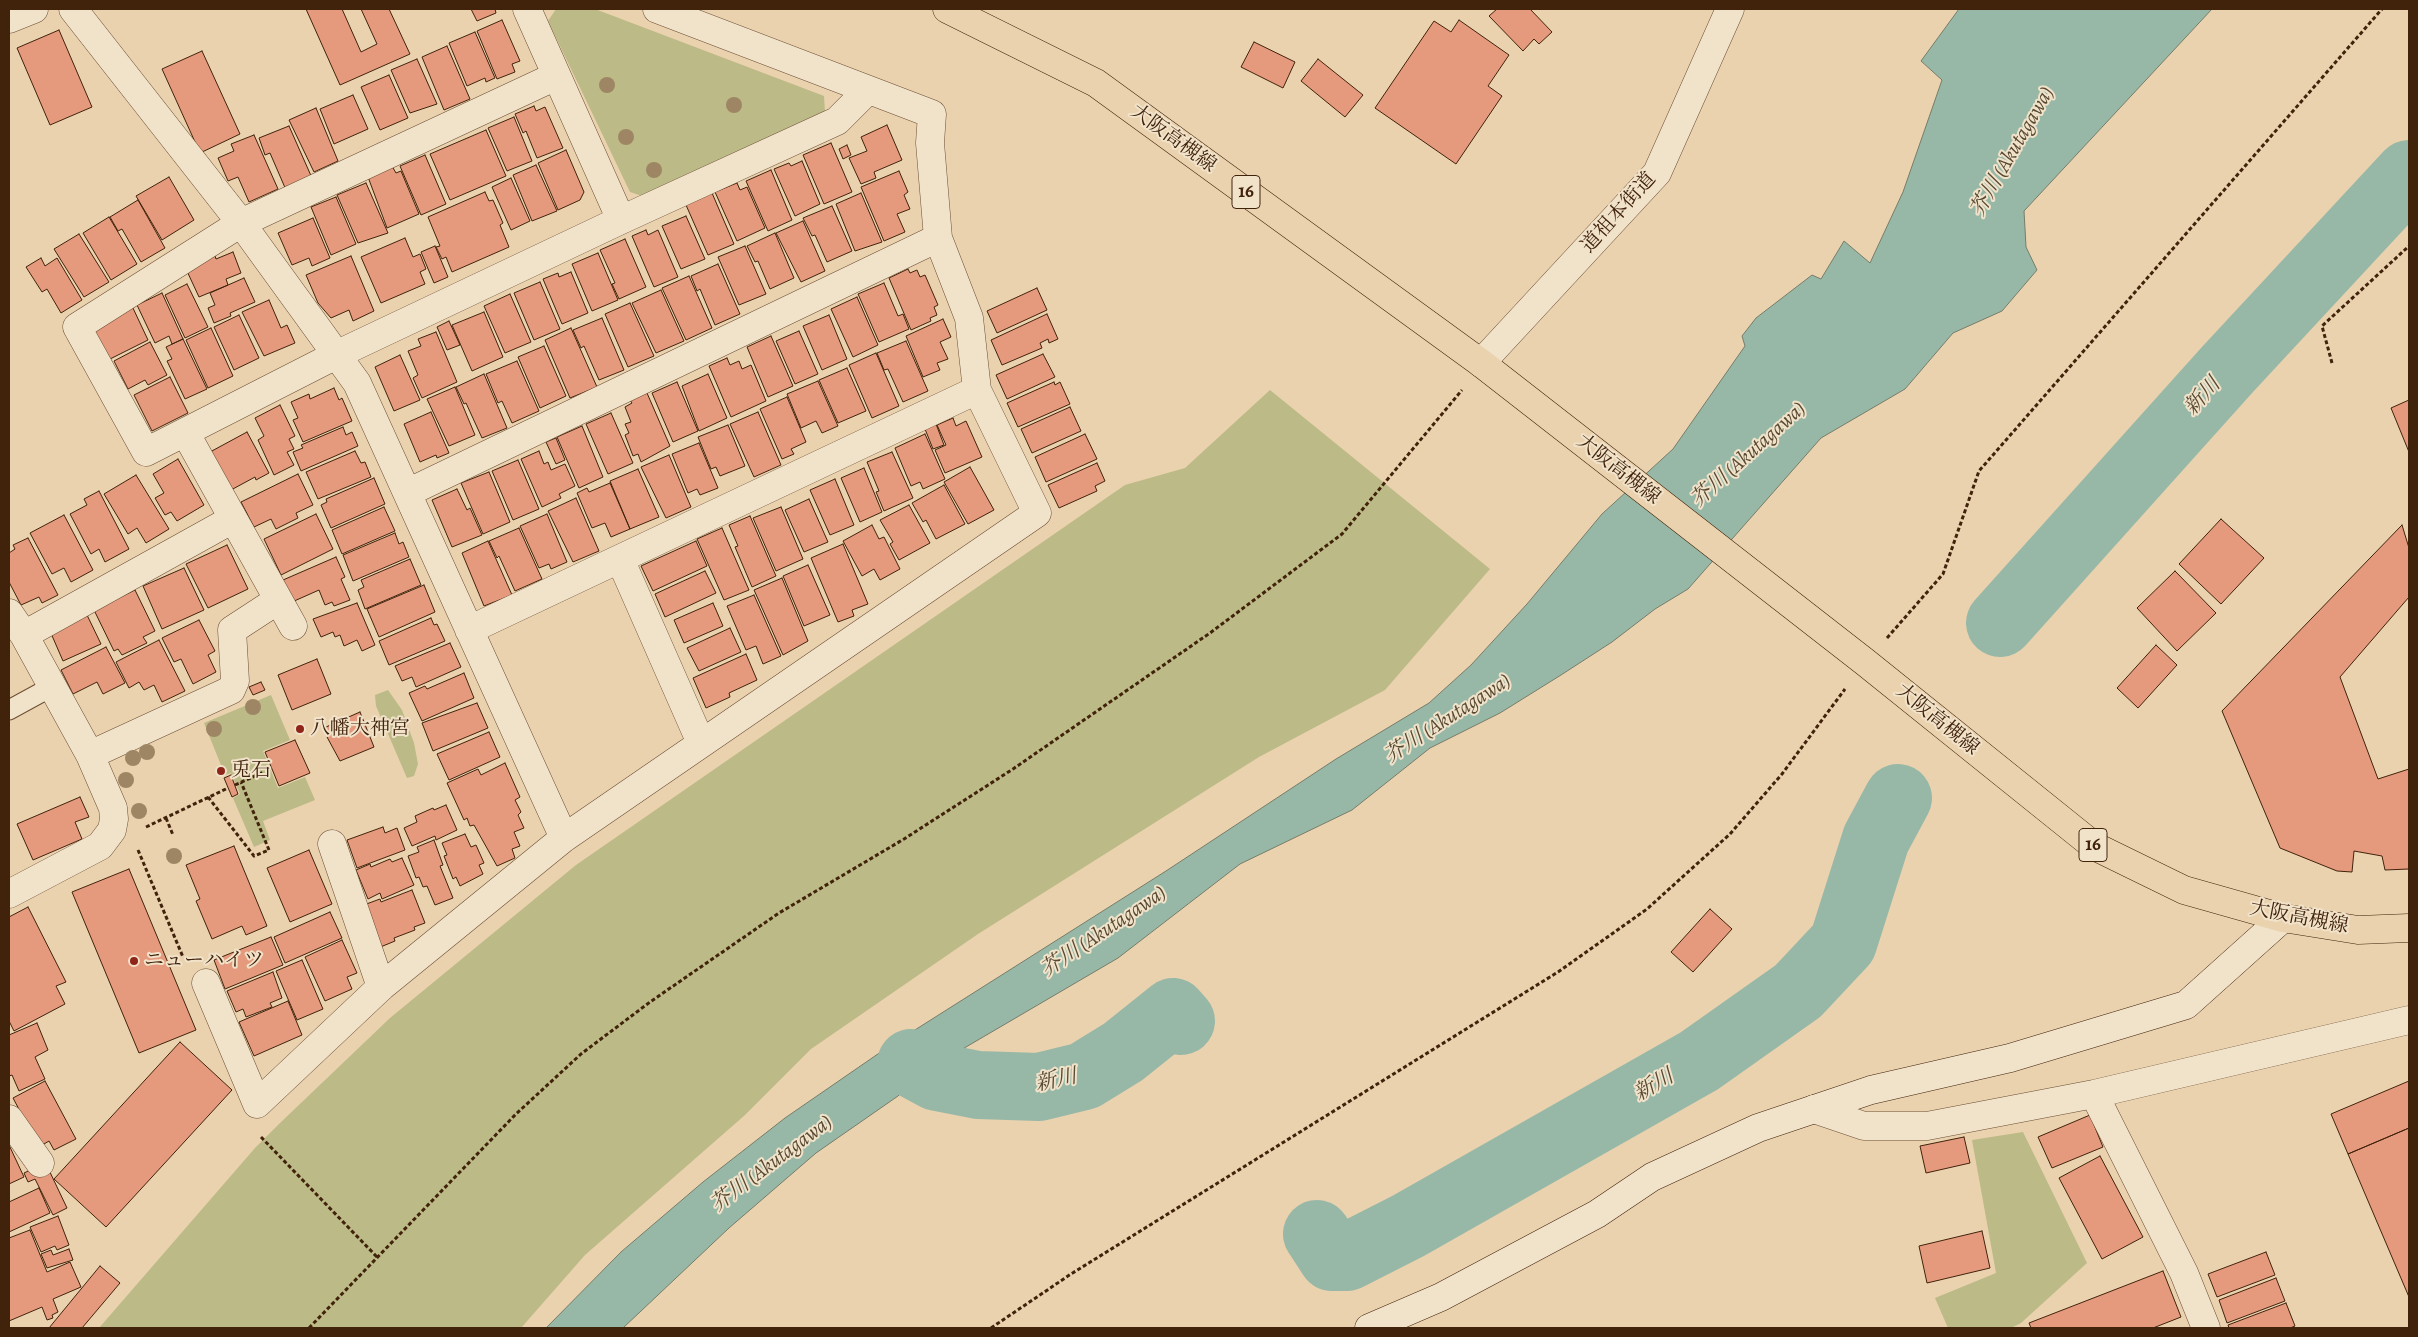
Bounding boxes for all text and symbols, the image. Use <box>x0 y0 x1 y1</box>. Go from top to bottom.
water label: 芥川 (Akutagawa) <box>1966 82 2060 222</box>
street label: 大阪高槻線 <box>1125 100 1221 178</box>
street label: 道祖本街道 <box>1577 168 1661 258</box>
road number: 16 <box>1232 176 1260 208</box>
water label: 新川 <box>2180 373 2226 421</box>
water label: 芥川 (Akutagawa) <box>1686 397 1812 513</box>
street label: 大阪高槻線 <box>1571 430 1665 510</box>
water label: 芥川 (Akutagawa) <box>1380 669 1516 769</box>
street label: 大阪高槻線 <box>1891 679 1983 761</box>
place label: 八幡大神宮 <box>310 717 410 741</box>
marker: 八幡大神宮 <box>294 723 306 735</box>
place label: 兎石 <box>231 759 271 783</box>
marker: 兎石 <box>215 765 227 777</box>
road number: 16 <box>2079 828 2107 862</box>
water label: 芥川 (Akutagawa) <box>1036 881 1172 983</box>
street label: 大阪高槻線 <box>2248 897 2350 939</box>
place label: ニューハイツ <box>144 949 264 973</box>
marker: ニューハイツ <box>128 955 140 967</box>
water label: 新川 <box>1033 1064 1079 1098</box>
water label: 新川 <box>1630 1065 1678 1107</box>
water label: 芥川 (Akutagawa) <box>706 1110 838 1218</box>

